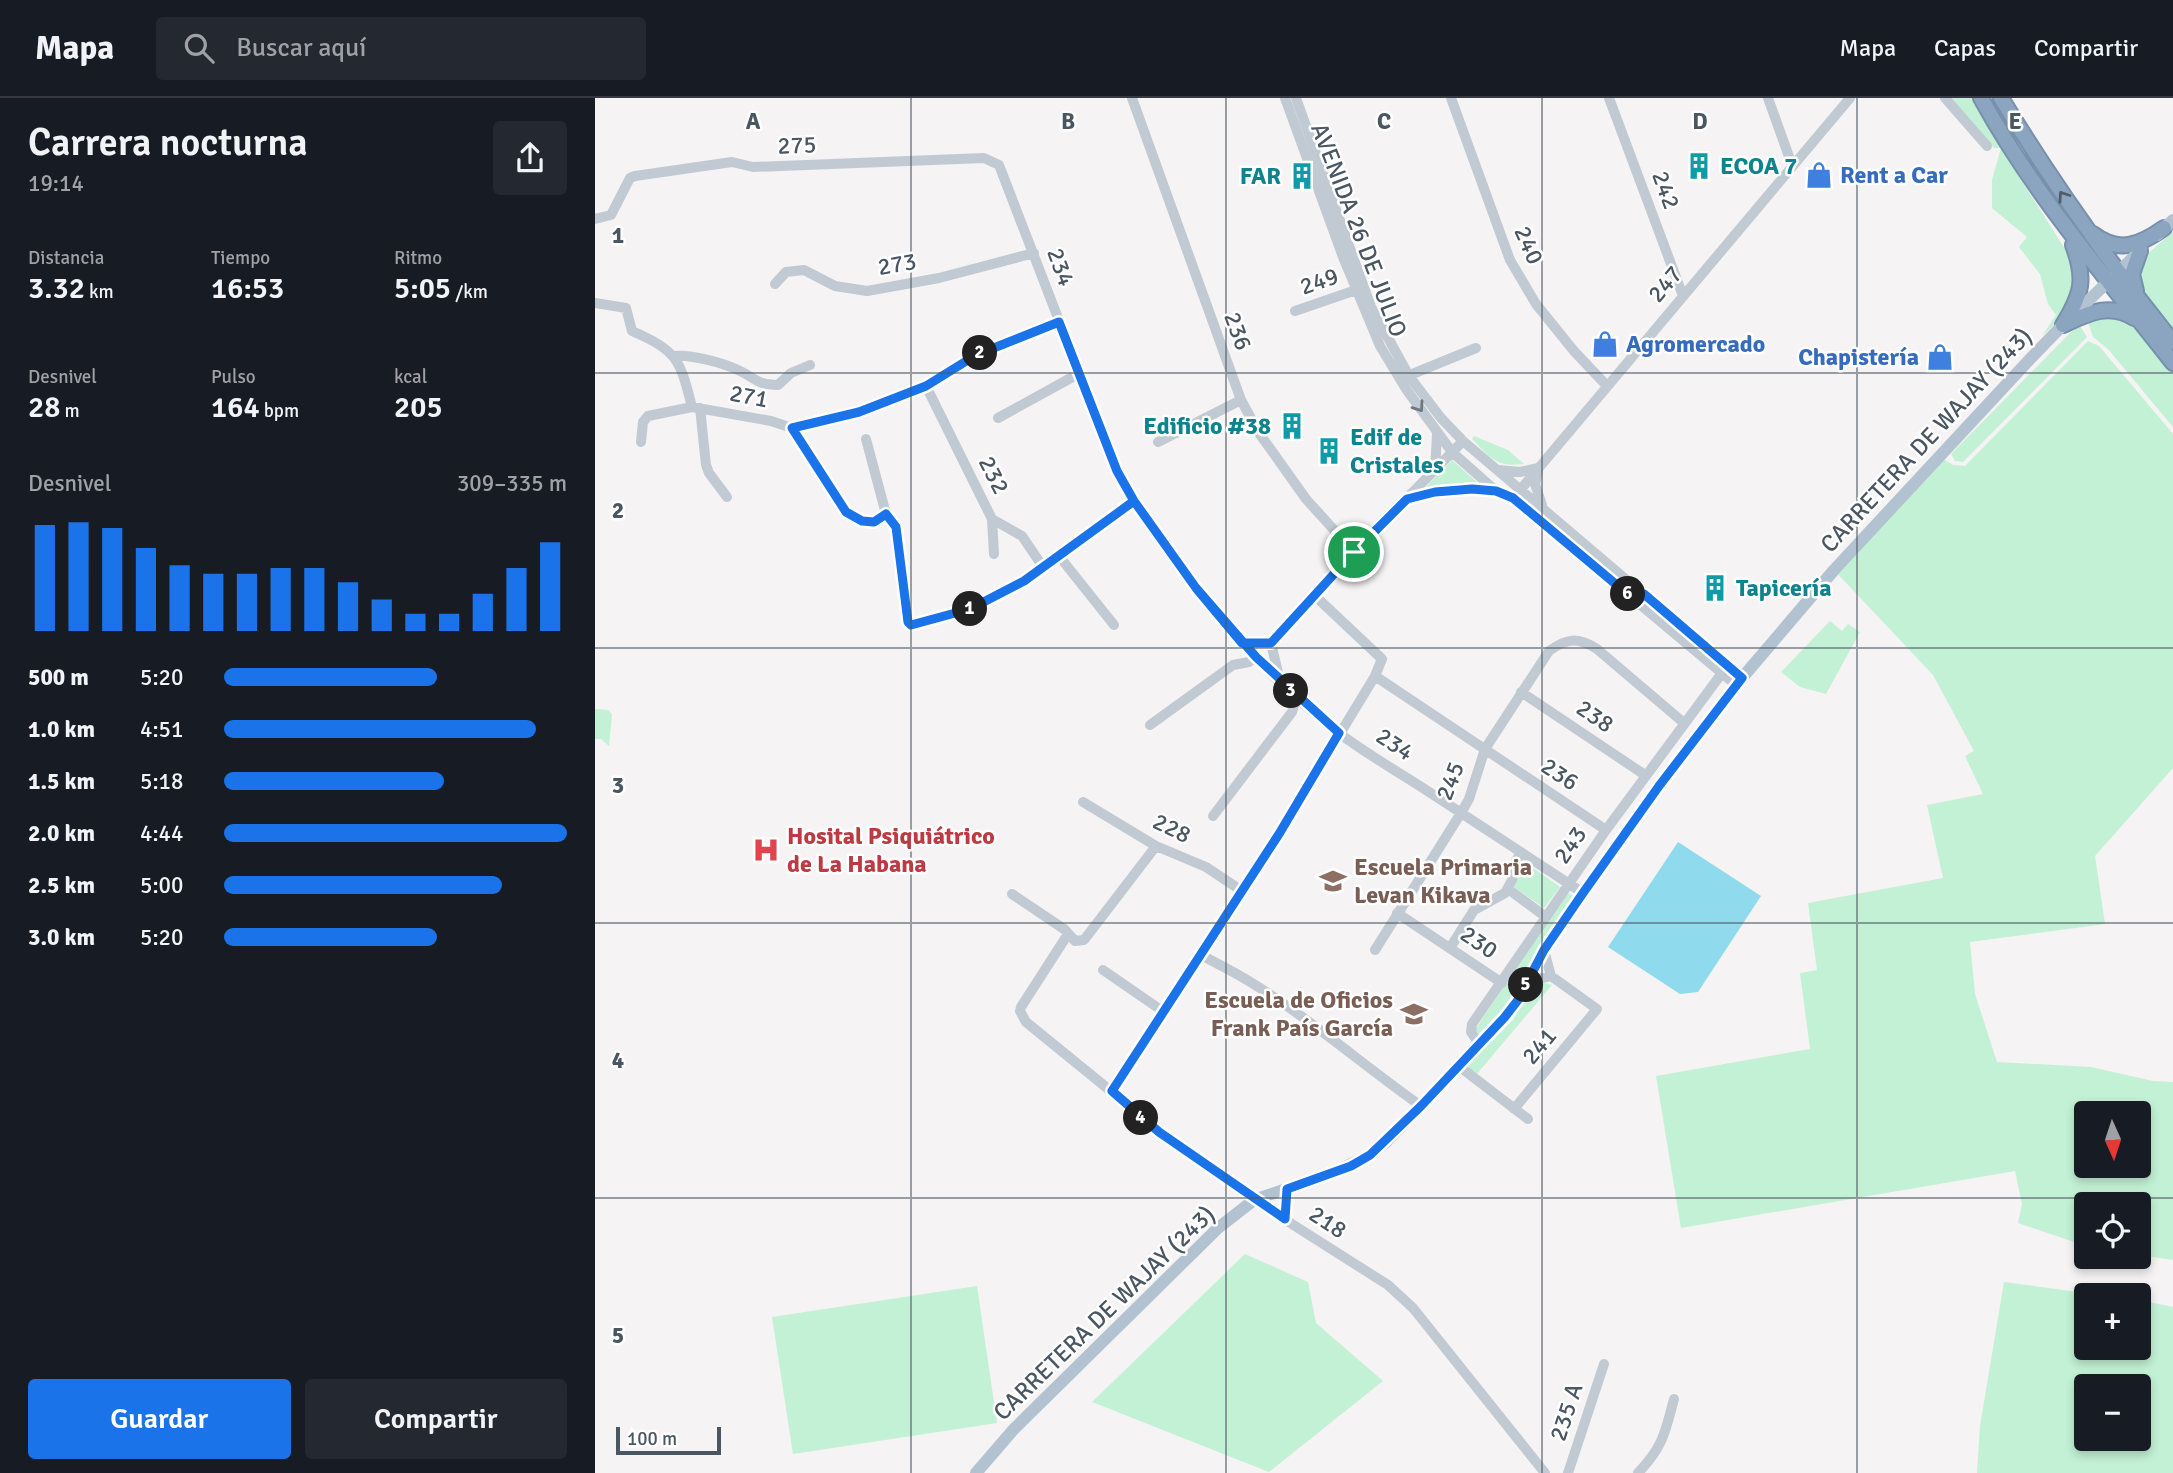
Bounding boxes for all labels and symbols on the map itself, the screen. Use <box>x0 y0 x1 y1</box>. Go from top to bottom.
text: A <box>746 107 761 136</box>
text: B <box>1061 107 1075 136</box>
text: C <box>1377 107 1391 136</box>
text: D <box>1692 107 1708 136</box>
text: E <box>2008 107 2022 136</box>
street label: AVENIDA 26 DE JULIO <box>1304 119 1414 341</box>
street label: 275 <box>777 129 817 161</box>
building icon: ECOA 7 <box>1684 151 1714 181</box>
place label: ECOA 7 <box>1720 151 1797 181</box>
shop icon: Rent a Car <box>1804 160 1834 190</box>
place label: Rent a Car <box>1840 160 1948 190</box>
place label: FAR <box>1240 161 1281 191</box>
building icon: FAR <box>1287 161 1317 191</box>
street label: 242 <box>1645 167 1687 213</box>
one-way arrow <box>2059 191 2071 204</box>
text: 1 <box>612 221 624 250</box>
street label: 240 <box>1507 221 1551 269</box>
street label: 234 <box>1040 244 1082 290</box>
street label: 273 <box>875 246 919 282</box>
street label: 247 <box>1641 259 1689 309</box>
street label: 249 <box>1296 260 1342 302</box>
street label: 236 <box>1217 308 1259 354</box>
street label: CARRETERA DE WAJAY (243) <box>1814 321 2038 559</box>
shop icon: Agromercado <box>1590 329 1620 359</box>
place label: Agromercado <box>1626 329 1765 359</box>
pin: 2 <box>963 336 997 370</box>
place label: Chapistería <box>1798 342 1919 372</box>
shop icon: Chapistería <box>1925 342 1955 372</box>
street label: 271 <box>727 378 771 414</box>
one-way arrow <box>1411 399 1423 412</box>
place label: Edificio #38 <box>1143 411 1271 441</box>
building icon: Edificio #38 <box>1277 411 1307 441</box>
place label: Edif de Cristales <box>1350 422 1444 480</box>
building icon: Edif de Cristales <box>1314 436 1344 466</box>
street label: 232 <box>972 451 1016 499</box>
text: 2 <box>612 496 624 525</box>
pin <box>1324 522 1384 582</box>
building icon: Tapicería <box>1700 573 1730 603</box>
place label: Tapicería <box>1736 573 1832 603</box>
pin: 6 <box>1611 576 1645 612</box>
pin: 1 <box>953 592 987 626</box>
pin: 3 <box>1273 674 1309 708</box>
street label: 238 <box>1570 693 1620 739</box>
street label: 234 <box>1371 721 1420 767</box>
street label: 236 <box>1536 751 1584 797</box>
street label: 245 <box>1429 757 1471 805</box>
text: 3 <box>612 771 624 800</box>
street label: 228 <box>1148 806 1196 850</box>
street label: 243 <box>1547 820 1593 870</box>
place label: Hosital Psiquiátrico de La Habana <box>787 821 995 879</box>
hospital icon: Hosital Psiquiátrico de La Habana <box>751 835 781 865</box>
place label: Escuela Primaria Levan Kikava <box>1354 852 1532 910</box>
school or university icon: Escuela Primaria Levan Kikava <box>1318 866 1348 896</box>
street label: 230 <box>1454 919 1504 965</box>
pin: 5 <box>1509 968 1543 1002</box>
place label: Escuela de Oficios Frank País García <box>1204 985 1393 1043</box>
school or university icon: Escuela de Oficios Frank País García <box>1399 999 1429 1029</box>
street label: 241 <box>1515 1021 1563 1071</box>
text: 4 <box>612 1046 624 1075</box>
pin: 4 <box>1123 1100 1159 1136</box>
north arrow <box>2074 1101 2151 1178</box>
street label: CARRETERA DE WAJAY (243) <box>987 1199 1221 1427</box>
street label: 218 <box>1304 1199 1352 1245</box>
text: 5 <box>612 1321 624 1350</box>
street label: 235 A <box>1543 1379 1589 1445</box>
scale bar <box>616 1424 721 1456</box>

